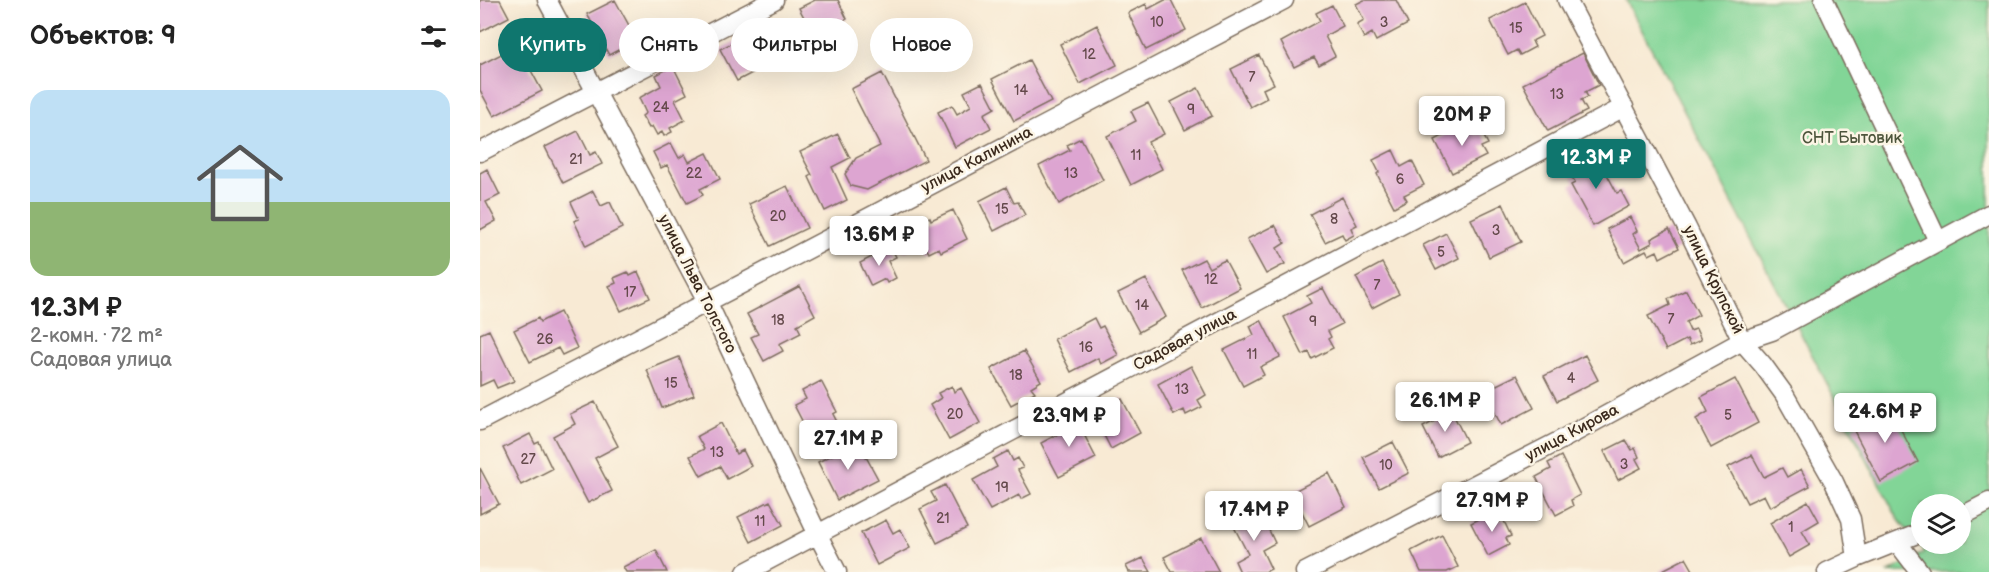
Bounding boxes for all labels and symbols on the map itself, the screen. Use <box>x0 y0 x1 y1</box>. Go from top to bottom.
house number: 10 <box>1150 14 1164 31</box>
house number: 3 <box>1380 14 1388 31</box>
house number: 15 <box>1509 20 1523 37</box>
house number: 12 <box>1082 46 1097 63</box>
house number: 7 <box>1249 69 1256 86</box>
house number: 14 <box>1014 82 1028 99</box>
house number: 13 <box>1550 86 1564 103</box>
pin: 20M ₽ <box>1420 96 1504 147</box>
house number: 24 <box>653 99 670 116</box>
house number: 9 <box>1187 101 1195 118</box>
street label: улица Калинина <box>918 123 1036 197</box>
park label: СНТ Бытовик <box>1802 129 1903 148</box>
pin: 12.3M ₽ <box>1541 139 1651 190</box>
house number: 11 <box>1131 147 1141 164</box>
house number: 21 <box>569 151 583 168</box>
house number: 22 <box>686 165 703 182</box>
house number: 13 <box>1064 165 1078 182</box>
house number: 6 <box>1396 171 1405 188</box>
house number: 15 <box>995 201 1009 218</box>
house number: 20 <box>770 208 786 225</box>
house number: 8 <box>1330 211 1338 228</box>
street label: улица Льва Толстого <box>654 212 740 356</box>
pin: 13.6M ₽ <box>824 216 934 267</box>
house number: 3 <box>1492 222 1500 239</box>
street label: улица Крупской <box>1679 223 1747 337</box>
house number: 5 <box>1437 244 1445 261</box>
house number: 12 <box>1204 271 1219 288</box>
house number: 7 <box>1374 277 1381 294</box>
house number: 17 <box>624 284 636 301</box>
house number: 14 <box>1135 297 1149 314</box>
street label: Садовая улица <box>1130 305 1240 375</box>
house number: 7 <box>1668 311 1675 328</box>
house number: 18 <box>771 312 785 329</box>
house number: 9 <box>1309 313 1317 330</box>
house number: 26 <box>537 331 554 348</box>
house number: 16 <box>1079 339 1093 356</box>
house number: 11 <box>1247 346 1257 363</box>
house number: 18 <box>1009 367 1023 384</box>
house number: 4 <box>1567 370 1576 387</box>
house number: 15 <box>664 375 678 392</box>
house number: 13 <box>1175 381 1189 398</box>
pin: 26.1M ₽ <box>1390 382 1500 433</box>
pin: 24.6M ₽ <box>1830 393 1940 444</box>
pin: 23.9M ₽ <box>1014 397 1124 448</box>
street label: улица Кирова <box>1522 400 1622 466</box>
house number: 20 <box>947 406 963 423</box>
house number: 5 <box>1724 407 1732 424</box>
pin: 27.1M ₽ <box>793 420 903 471</box>
house number: 13 <box>710 444 724 461</box>
house number: 27 <box>520 451 536 468</box>
house number: 3 <box>1620 456 1628 473</box>
house number: 10 <box>1379 457 1393 474</box>
house number: 19 <box>995 479 1009 496</box>
pin: 27.9M ₽ <box>1437 482 1547 533</box>
pin: 17.4M ₽ <box>1199 491 1309 542</box>
house number: 21 <box>936 510 950 527</box>
house number: 11 <box>755 513 765 530</box>
house number: 1 <box>1788 519 1794 536</box>

